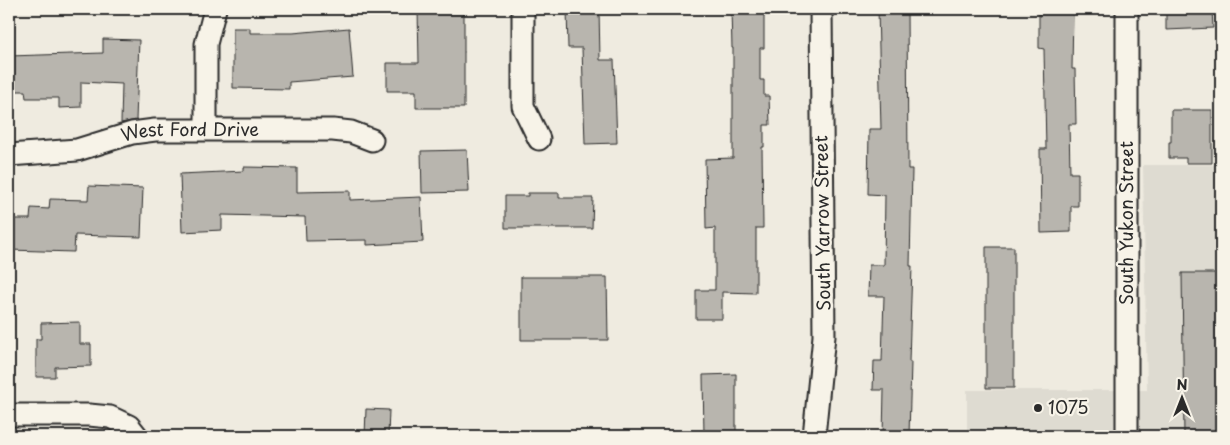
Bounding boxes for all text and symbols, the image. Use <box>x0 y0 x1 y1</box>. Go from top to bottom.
street label: West Ford Drive <box>117 115 259 148</box>
street label: South Yarrow Street <box>806 135 837 311</box>
street label: South Yukon Street <box>1112 141 1139 305</box>
north arrow <box>1158 372 1208 422</box>
text: N <box>1176 374 1188 395</box>
place label: 1075 <box>1048 393 1089 420</box>
marker: 1075 <box>1032 402 1044 414</box>

